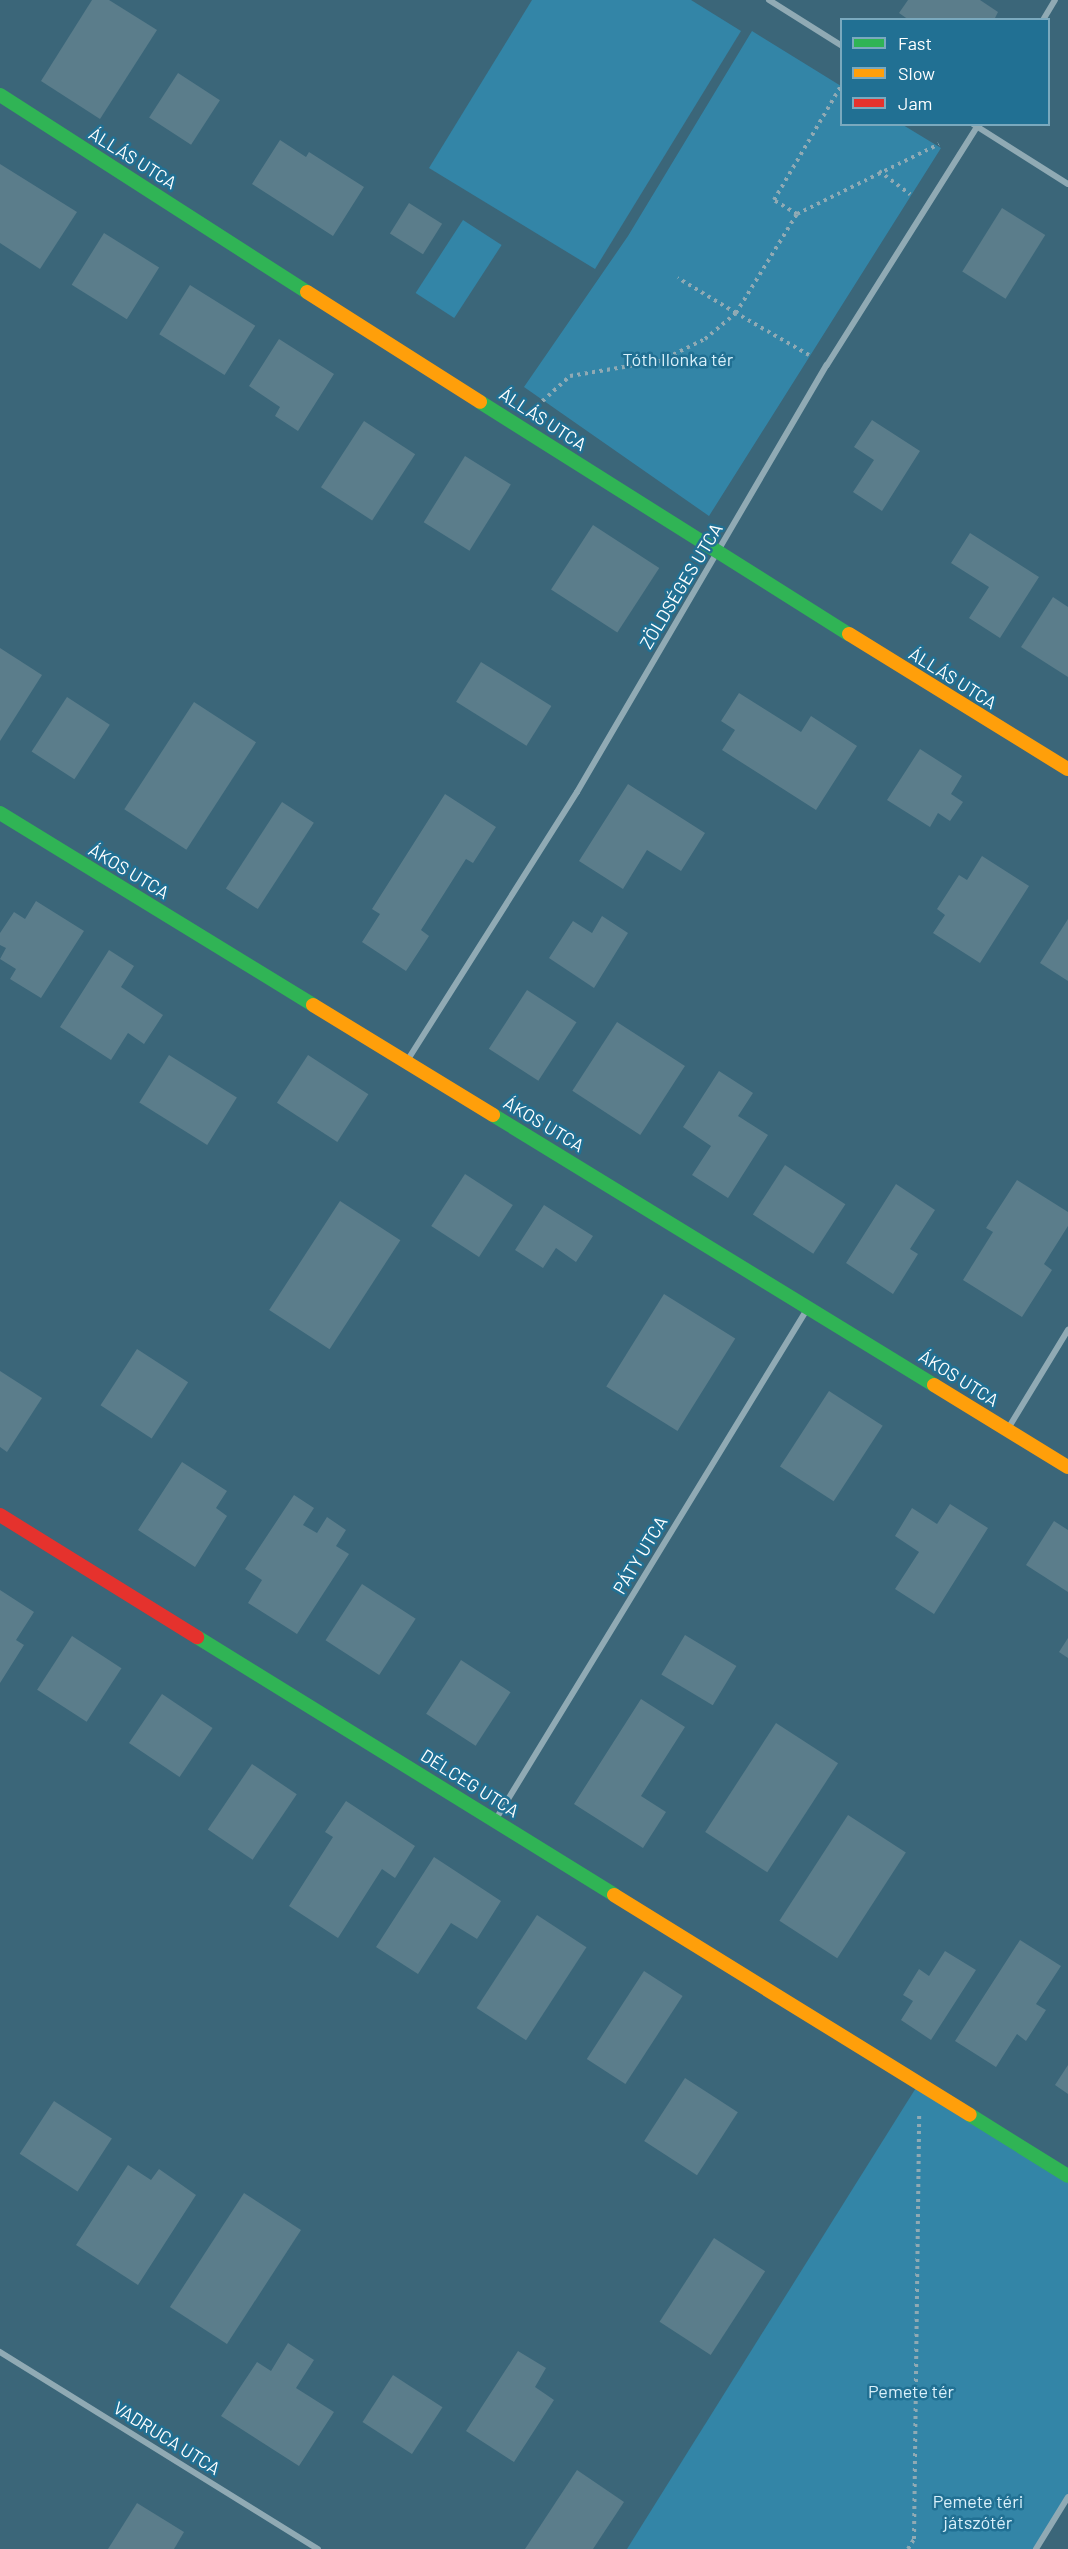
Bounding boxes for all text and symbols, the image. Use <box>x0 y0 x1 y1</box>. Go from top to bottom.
legend <box>840 18 1050 126</box>
text: Fast <box>898 32 932 54</box>
text: Slow <box>898 62 935 84</box>
text: Jam <box>898 92 932 114</box>
street label: ÁLLÁS UTCA <box>85 123 181 193</box>
park label: Tóth Ilonka tér <box>623 348 733 370</box>
street label: ÁLLÁS UTCA <box>495 383 591 455</box>
street label: ZÖLDSÉGES UTCA <box>635 519 727 653</box>
street label: ÁLLÁS UTCA <box>905 643 1001 713</box>
street label: ÁKOS UTCA <box>85 839 173 903</box>
street label: ÁKOS UTCA <box>500 1092 588 1156</box>
street label: ÁKOS UTCA <box>915 1345 1003 1411</box>
street label: PÁTY UTCA <box>608 1512 672 1598</box>
street label: DÉLCEG UTCA <box>417 1744 523 1822</box>
park label: Pemete tér <box>868 2380 954 2402</box>
street label: VADRUCA UTCA <box>110 2397 224 2479</box>
park label: Pemete téri játszótér <box>933 2491 1023 2534</box>

